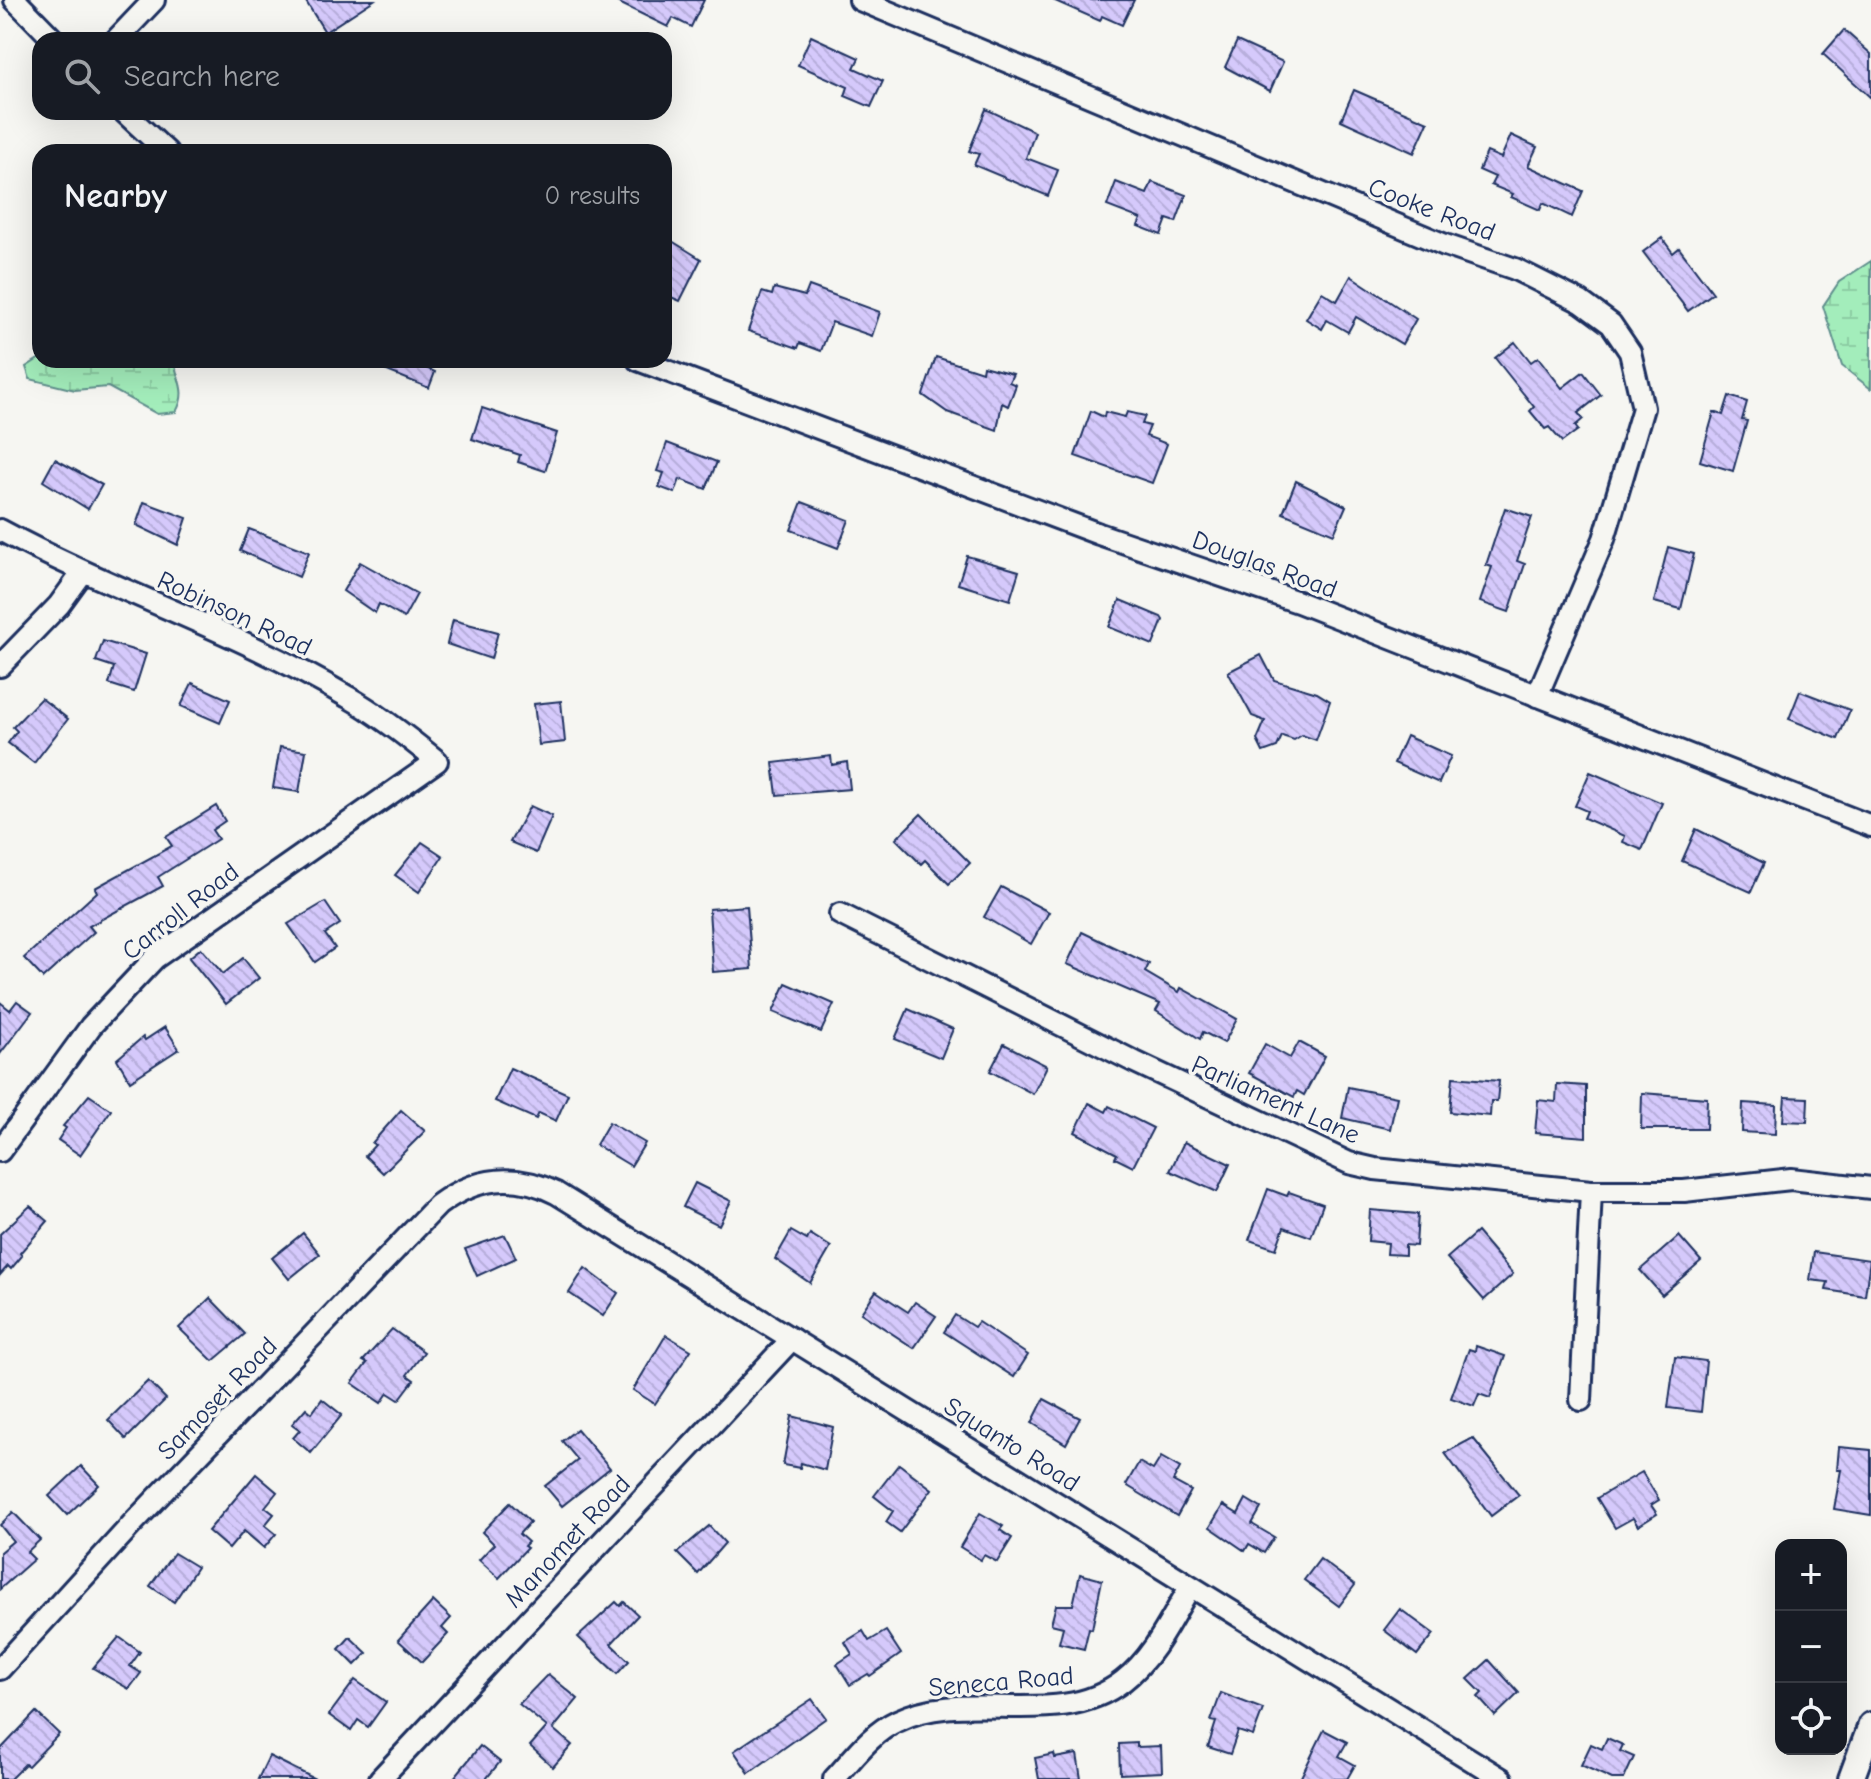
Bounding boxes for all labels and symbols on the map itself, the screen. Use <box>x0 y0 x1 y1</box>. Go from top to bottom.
street label: Cooke Road <box>1364 172 1499 248</box>
street label: Douglas Road <box>1188 525 1341 605</box>
street label: Robinson Road <box>153 565 317 663</box>
street label: Carroll Road <box>116 857 245 967</box>
street label: Parliament Lane <box>1187 1049 1364 1150</box>
street label: Samoset Road <box>152 1331 284 1466</box>
street label: Squanto Road <box>938 1391 1085 1498</box>
street label: Manomet Road <box>499 1469 637 1614</box>
street label: Seneca Road <box>927 1661 1075 1703</box>

